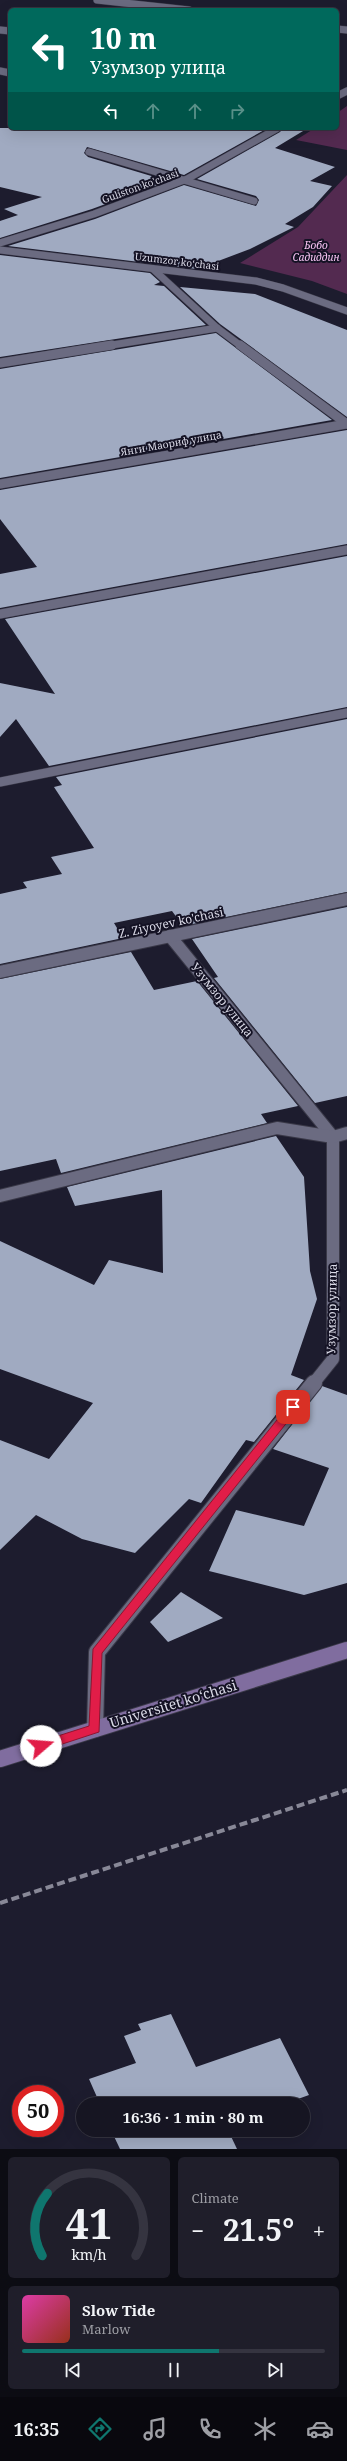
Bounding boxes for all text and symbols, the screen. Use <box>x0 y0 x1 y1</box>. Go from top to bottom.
text: 10 m <box>90 19 157 57</box>
icon: left <box>24 24 76 76</box>
text: Узумзор улица <box>90 55 226 79</box>
icon: left <box>100 100 122 122</box>
icon: ahead <box>142 100 164 122</box>
icon: ahead <box>184 100 206 122</box>
icon: right <box>226 100 248 122</box>
street label: Guliston ko'chasi <box>100 165 181 206</box>
park label: Бобо Садиддин <box>293 238 339 264</box>
street label: Uzumzor koʻchasi <box>134 249 221 273</box>
street label: Янги Маориф улица <box>118 427 223 459</box>
street label: Z. Ziyoyev ko'chasi <box>117 903 225 942</box>
street label: Узумзор улица <box>187 959 258 1040</box>
street label: Узумзор улица <box>322 1263 341 1354</box>
pin <box>276 1390 310 1424</box>
icon: arrive <box>282 1396 304 1418</box>
street label: Universitet kо‘chasi <box>107 1675 239 1732</box>
position arrow <box>20 1725 62 1767</box>
speed limit sign: 50 <box>12 2085 64 2137</box>
text: 16:36 · 1 min · 80 m <box>123 2107 263 2127</box>
text: Climate <box>192 2189 239 2207</box>
text: 41 <box>65 2194 112 2250</box>
text: 21.5° <box>223 2209 294 2250</box>
text: − <box>192 2215 204 2245</box>
text: + <box>313 2215 325 2245</box>
text: km/h <box>71 2244 106 2263</box>
text: Slow Tide <box>82 2300 155 2320</box>
text: Marlow <box>82 2320 130 2338</box>
icon: previous <box>62 2359 84 2381</box>
icon: pause <box>163 2359 185 2381</box>
icon: next <box>264 2359 286 2381</box>
icon: directions <box>86 2415 114 2443</box>
icon: music <box>141 2415 169 2443</box>
icon: phone <box>196 2415 224 2443</box>
icon: climate <box>251 2415 279 2443</box>
icon: car <box>306 2415 334 2443</box>
text: 16:35 <box>13 2417 60 2441</box>

